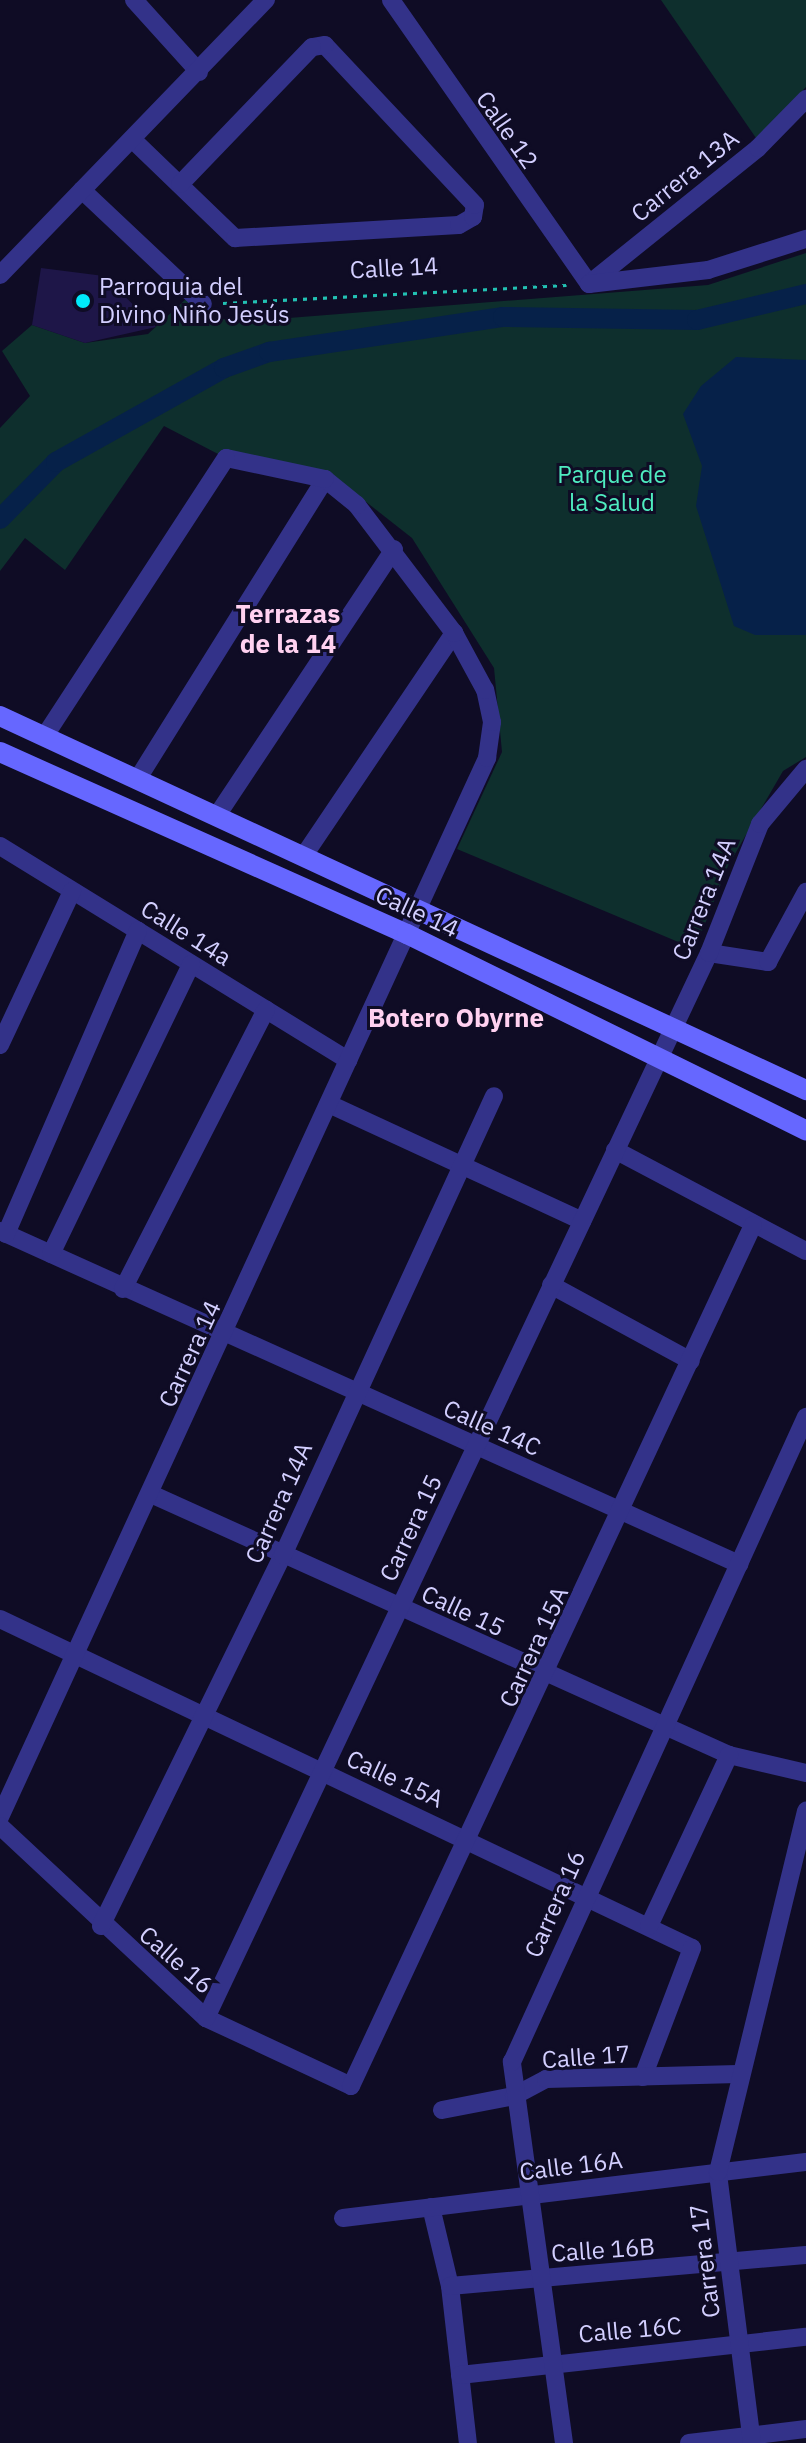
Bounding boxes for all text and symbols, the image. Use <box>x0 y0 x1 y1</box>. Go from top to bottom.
street label: Calle 12 <box>470 86 544 174</box>
street label: Carrera 13A <box>626 124 744 228</box>
street label: Calle 14 <box>349 251 439 285</box>
place label: Parroquia del Divino Niño Jesús <box>99 273 290 329</box>
marker: Parroquia del Divino Niño Jesús <box>74 292 92 310</box>
park label: Parque de la Salud <box>557 461 667 517</box>
district label: Terrazas de la 14 <box>236 598 340 660</box>
street label: Carrera 14A <box>666 833 742 965</box>
street label: Calle 14 <box>371 880 463 944</box>
street label: Calle 14a <box>135 894 237 972</box>
district label: Botero Obyrne <box>368 1002 544 1034</box>
street label: Carrera 14 <box>153 1296 227 1412</box>
street label: Calle 14C <box>439 1394 545 1462</box>
street label: Carrera 14A <box>239 1438 319 1568</box>
street label: Carrera 15 <box>374 1470 448 1586</box>
street label: Calle 15 <box>417 1579 509 1643</box>
street label: Carrera 15A <box>494 1582 574 1712</box>
street label: Calle 15A <box>342 1744 448 1814</box>
street label: Carrera 16 <box>519 1846 591 1962</box>
street label: Calle 16 <box>133 1920 219 2000</box>
street label: Calle 17 <box>541 2040 631 2074</box>
street label: Calle 16A <box>518 2145 624 2187</box>
street label: Carrera 17 <box>684 2202 726 2320</box>
street label: Calle 16B <box>550 2232 656 2268</box>
street label: Calle 16C <box>577 2311 683 2349</box>

